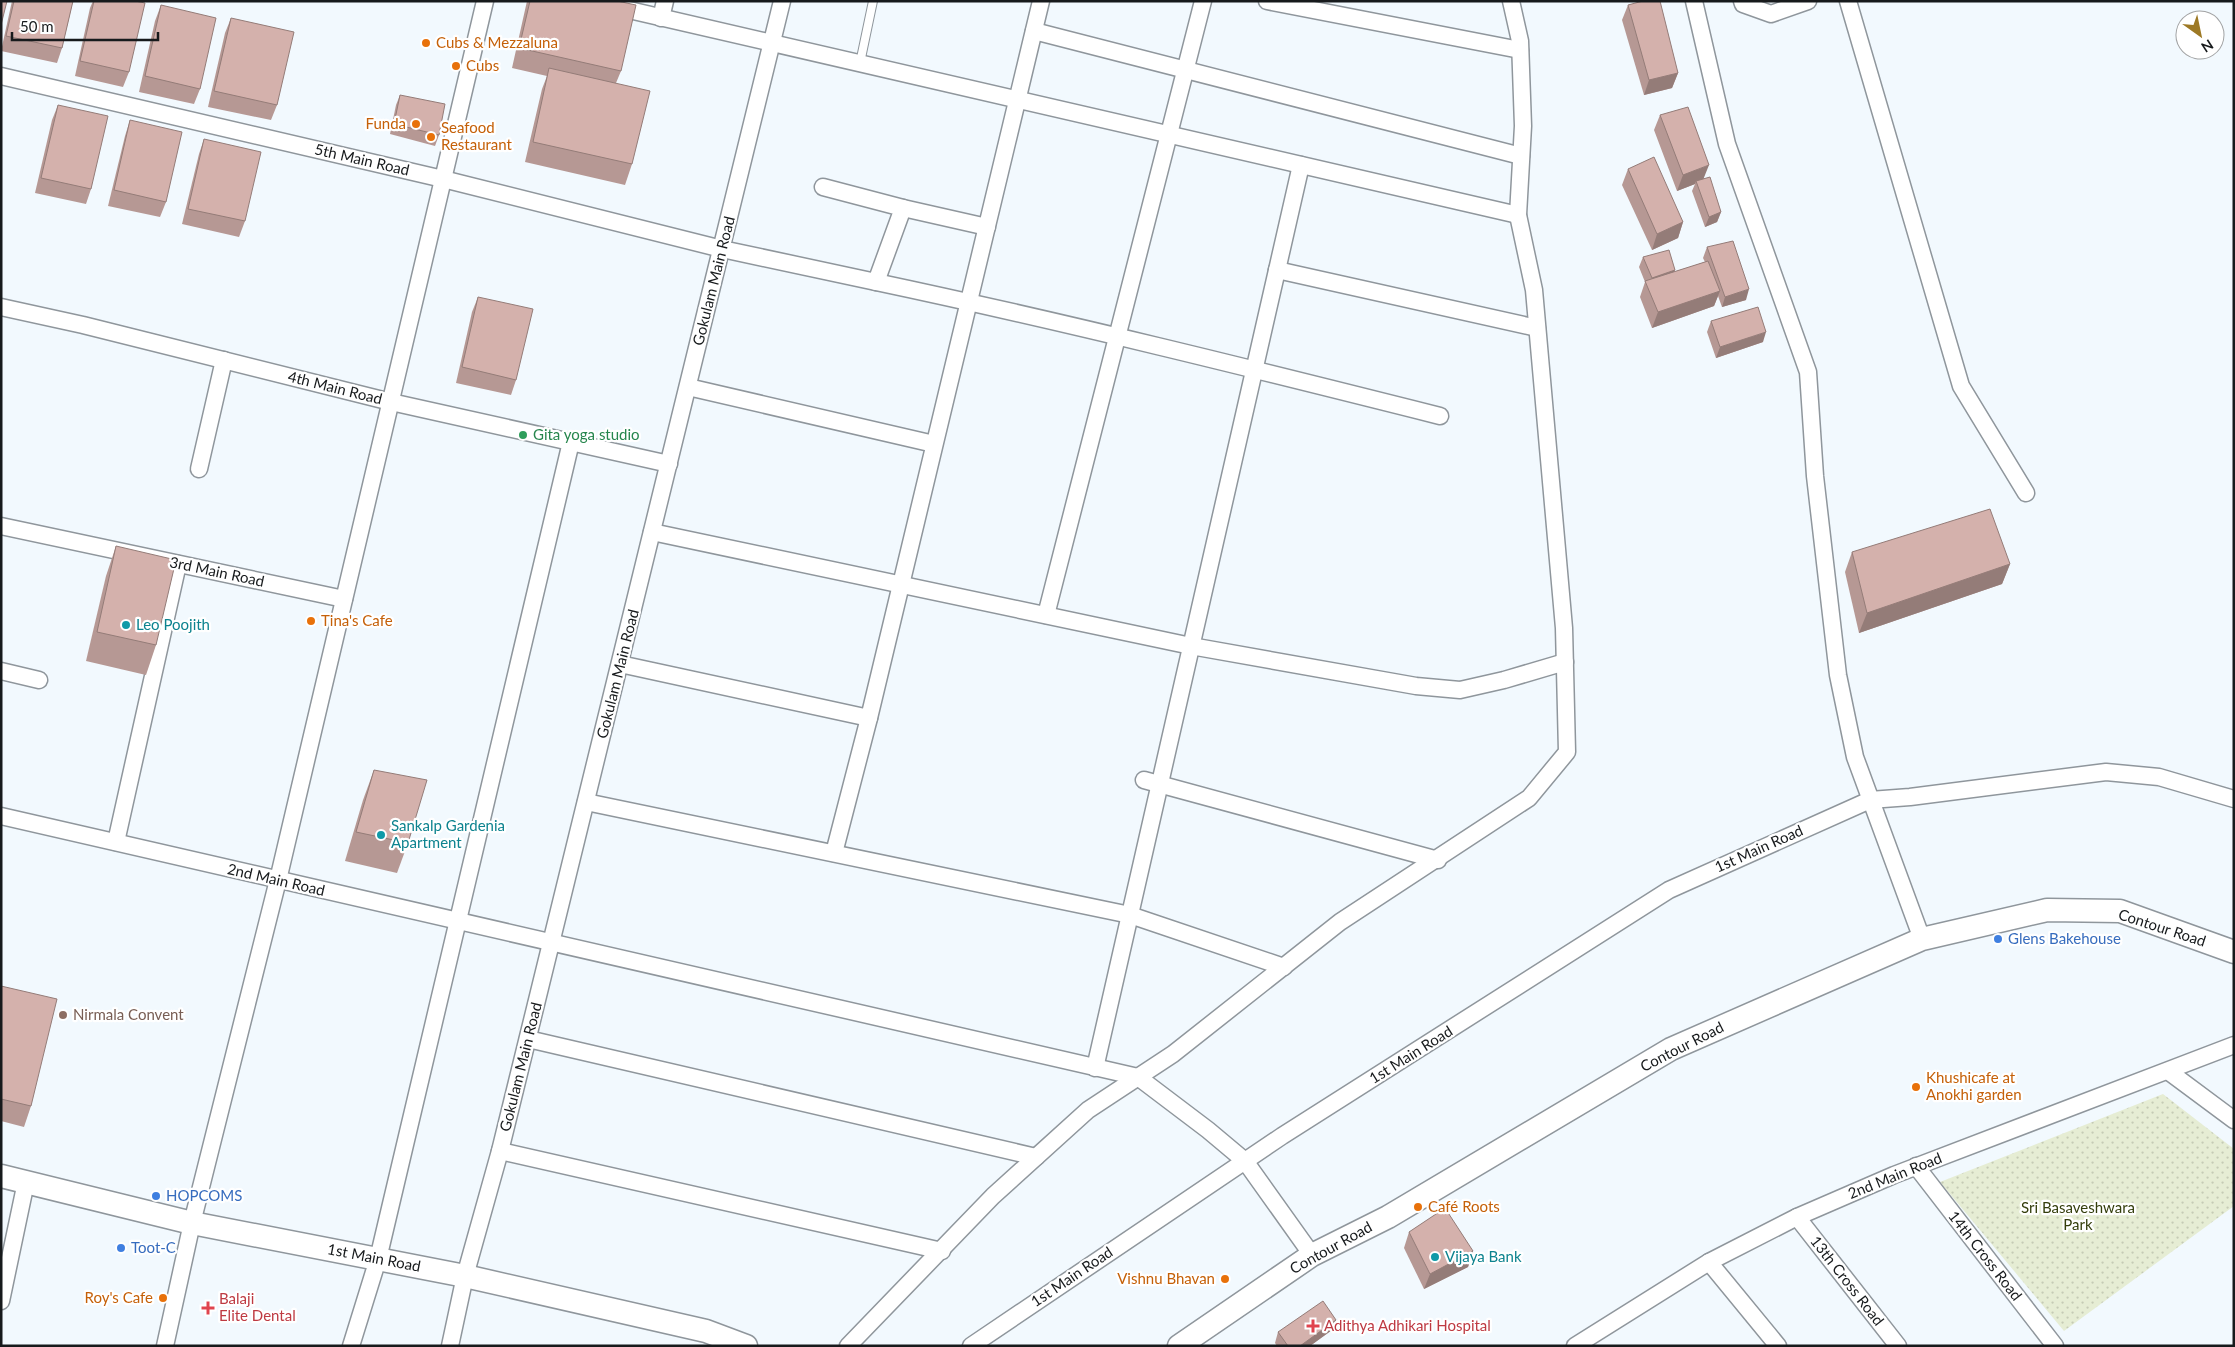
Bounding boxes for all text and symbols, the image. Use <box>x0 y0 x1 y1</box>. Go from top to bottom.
scale bar <box>12 10 159 42</box>
north arrow <box>2175 10 2225 60</box>
text: 50 m <box>20 17 54 35</box>
place label: Cubs & Mezzaluna <box>436 33 558 51</box>
text: N <box>2198 36 2217 56</box>
marker: Cubs & Mezzaluna <box>420 37 432 49</box>
place label: Cubs <box>466 56 499 74</box>
marker: Cubs <box>450 60 462 72</box>
place label: Funda <box>365 114 406 132</box>
marker: Funda <box>410 118 422 130</box>
place label: Seafood Restaurant <box>441 118 513 153</box>
marker: Seafood Restaurant <box>425 131 437 143</box>
street label: 5th Main Road <box>313 139 411 179</box>
street label: Gokulam Main Road <box>688 214 738 347</box>
street label: 4th Main Road <box>286 367 384 407</box>
place label: Gita yoga studio <box>533 425 640 443</box>
marker: Gita yoga studio <box>517 429 529 441</box>
street label: 3rd Main Road <box>168 552 266 590</box>
street label: Gokulam Main Road <box>592 607 642 740</box>
place label: Tina's Cafe <box>321 611 393 629</box>
place label: Leo Poojith <box>136 615 210 633</box>
marker: Tina's Cafe <box>305 615 317 627</box>
marker: Leo Poojith <box>120 619 132 631</box>
place label: Sankalp Gardenia Apartment <box>391 816 505 851</box>
street label: 1st Main Road <box>1712 821 1805 876</box>
marker: Sankalp Gardenia Apartment <box>375 829 387 841</box>
street label: 2nd Main Road <box>226 859 327 899</box>
street label: Contour Road <box>2116 904 2208 950</box>
place label: Glens Bakehouse <box>2008 929 2121 947</box>
marker: Glens Bakehouse <box>1992 933 2004 945</box>
street label: Gokulam Main Road <box>495 1000 545 1133</box>
place label: Nirmala Convent <box>73 1005 184 1023</box>
marker: Nirmala Convent <box>57 1009 69 1021</box>
street label: Contour Road <box>1637 1017 1726 1075</box>
street label: 1st Main Road <box>1366 1021 1455 1087</box>
place label: Khushicafe at Anokhi garden <box>1926 1068 2022 1103</box>
marker: Khushicafe at Anokhi garden <box>1910 1081 1922 1093</box>
street label: 2nd Main Road <box>1845 1148 1944 1202</box>
place label: HOPCOMS <box>166 1186 242 1204</box>
marker: HOPCOMS <box>150 1190 162 1202</box>
place label: Café Roots <box>1428 1197 1500 1215</box>
park label: Sri Basaveshwara Park <box>2021 1198 2135 1233</box>
marker: Café Roots <box>1412 1201 1424 1213</box>
street label: 14th Cross Road <box>1945 1207 2026 1304</box>
street label: Contour Road <box>1286 1217 1375 1277</box>
street label: 13th Cross Road <box>1807 1232 1888 1329</box>
place label: Toot-C <box>131 1238 176 1256</box>
street label: 1st Main Road <box>326 1239 422 1275</box>
marker: Toot-C <box>115 1242 127 1254</box>
street label: 1st Main Road <box>1027 1242 1116 1310</box>
place label: Vijaya Bank <box>1445 1247 1522 1265</box>
marker: Vijaya Bank <box>1429 1251 1441 1263</box>
place label: Vishnu Bhavan <box>1117 1269 1215 1287</box>
marker: Vishnu Bhavan <box>1219 1273 1231 1285</box>
place label: Roy's Cafe <box>85 1288 153 1306</box>
place label: Balaji Elite Dental <box>219 1289 296 1324</box>
marker: Roy's Cafe <box>157 1292 169 1304</box>
marker: Balaji Elite Dental <box>201 1301 215 1315</box>
place label: Adithya Adhikari Hospital <box>1324 1316 1491 1334</box>
marker: Adithya Adhikari Hospital <box>1306 1319 1320 1333</box>

